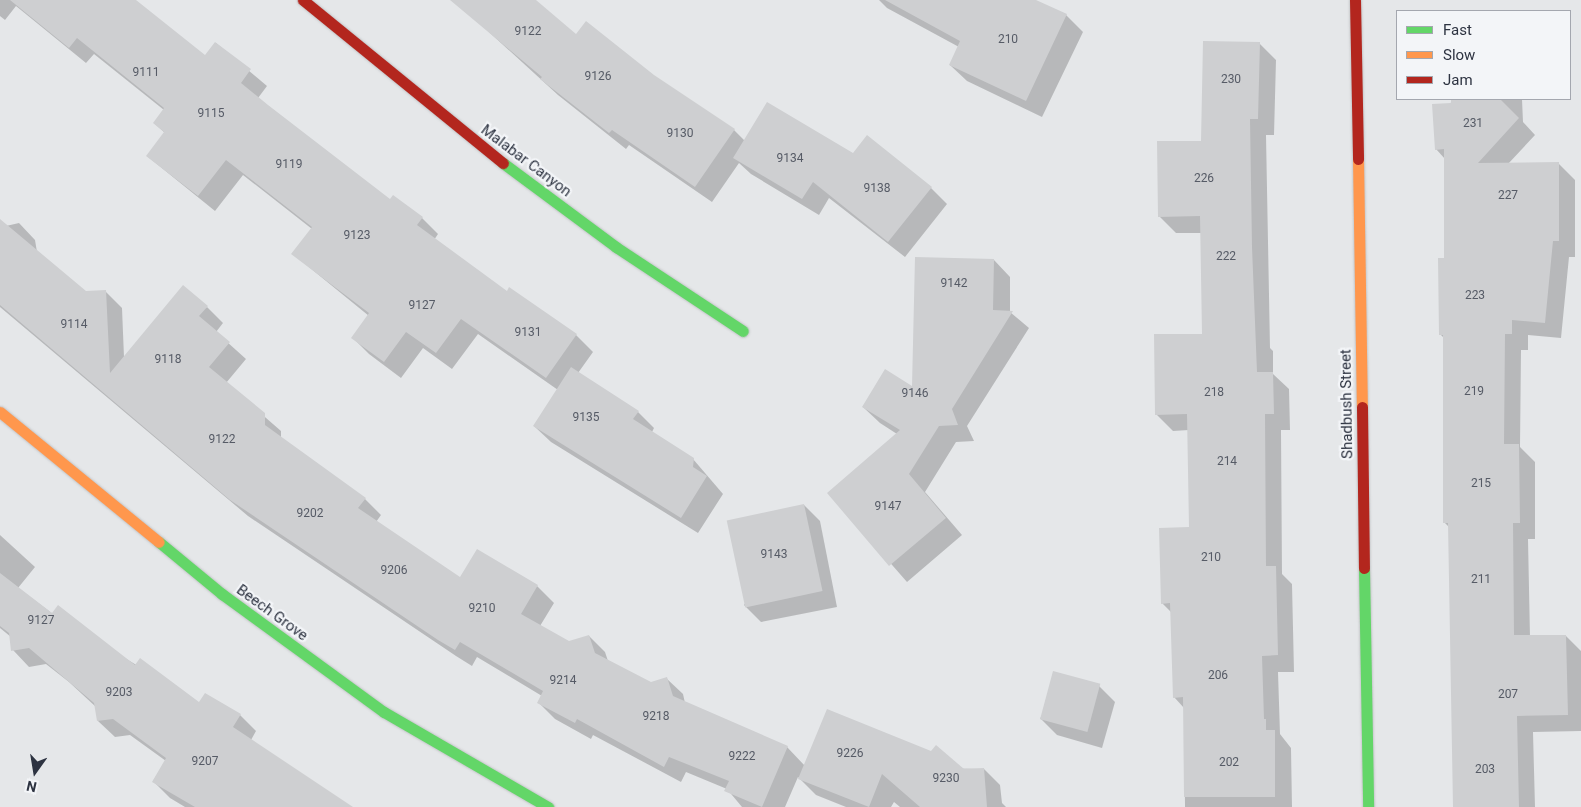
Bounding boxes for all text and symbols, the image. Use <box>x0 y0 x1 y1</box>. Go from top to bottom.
legend <box>1396 10 1571 100</box>
text: Fast <box>1443 21 1472 39</box>
house number: 9122 <box>515 25 541 39</box>
house number: 210 <box>998 33 1018 47</box>
text: Slow <box>1443 46 1475 64</box>
house number: 9111 <box>133 66 159 80</box>
house number: 9126 <box>585 70 611 84</box>
text: Jam <box>1443 71 1473 89</box>
house number: 230 <box>1221 73 1241 87</box>
house number: 9115 <box>198 107 224 121</box>
house number: 231 <box>1463 117 1483 131</box>
street label: Malabar Canyon <box>477 121 575 201</box>
house number: 9130 <box>667 127 693 141</box>
house number: 9134 <box>777 152 803 166</box>
house number: 9119 <box>276 158 302 172</box>
house number: 226 <box>1194 172 1214 186</box>
house number: 9138 <box>864 182 890 196</box>
house number: 227 <box>1498 189 1518 203</box>
house number: 9123 <box>344 229 370 243</box>
house number: 222 <box>1216 250 1236 264</box>
house number: 9142 <box>941 277 967 291</box>
house number: 223 <box>1465 289 1485 303</box>
house number: 9127 <box>409 299 435 313</box>
house number: 9114 <box>61 318 87 332</box>
house number: 9131 <box>515 326 541 340</box>
street label: Shadbush Street <box>1337 349 1357 459</box>
house number: 9118 <box>155 353 181 367</box>
house number: 219 <box>1464 385 1484 399</box>
house number: 218 <box>1204 386 1224 400</box>
house number: 9146 <box>902 387 928 401</box>
house number: 9135 <box>573 411 599 425</box>
house number: 9122 <box>209 433 235 447</box>
house number: 214 <box>1217 455 1237 469</box>
house number: 215 <box>1471 477 1491 491</box>
house number: 9147 <box>875 500 901 514</box>
house number: 9202 <box>297 507 323 521</box>
house number: 9143 <box>761 548 787 562</box>
house number: 210 <box>1201 551 1221 565</box>
house number: 9206 <box>381 564 407 578</box>
house number: 211 <box>1471 573 1491 587</box>
street label: Beech Grove <box>233 581 311 645</box>
house number: 9210 <box>469 602 495 616</box>
house number: 9127 <box>28 614 54 628</box>
house number: 206 <box>1208 669 1228 683</box>
house number: 9214 <box>550 674 576 688</box>
house number: 9203 <box>106 686 132 700</box>
house number: 207 <box>1498 688 1518 702</box>
house number: 9218 <box>643 710 669 724</box>
north arrow <box>10 747 60 797</box>
house number: 9226 <box>837 747 863 761</box>
house number: 9222 <box>729 750 755 764</box>
house number: 9207 <box>192 755 218 769</box>
house number: 202 <box>1219 756 1239 770</box>
house number: 203 <box>1475 763 1495 777</box>
house number: 9230 <box>933 772 959 786</box>
text: N <box>25 778 38 796</box>

